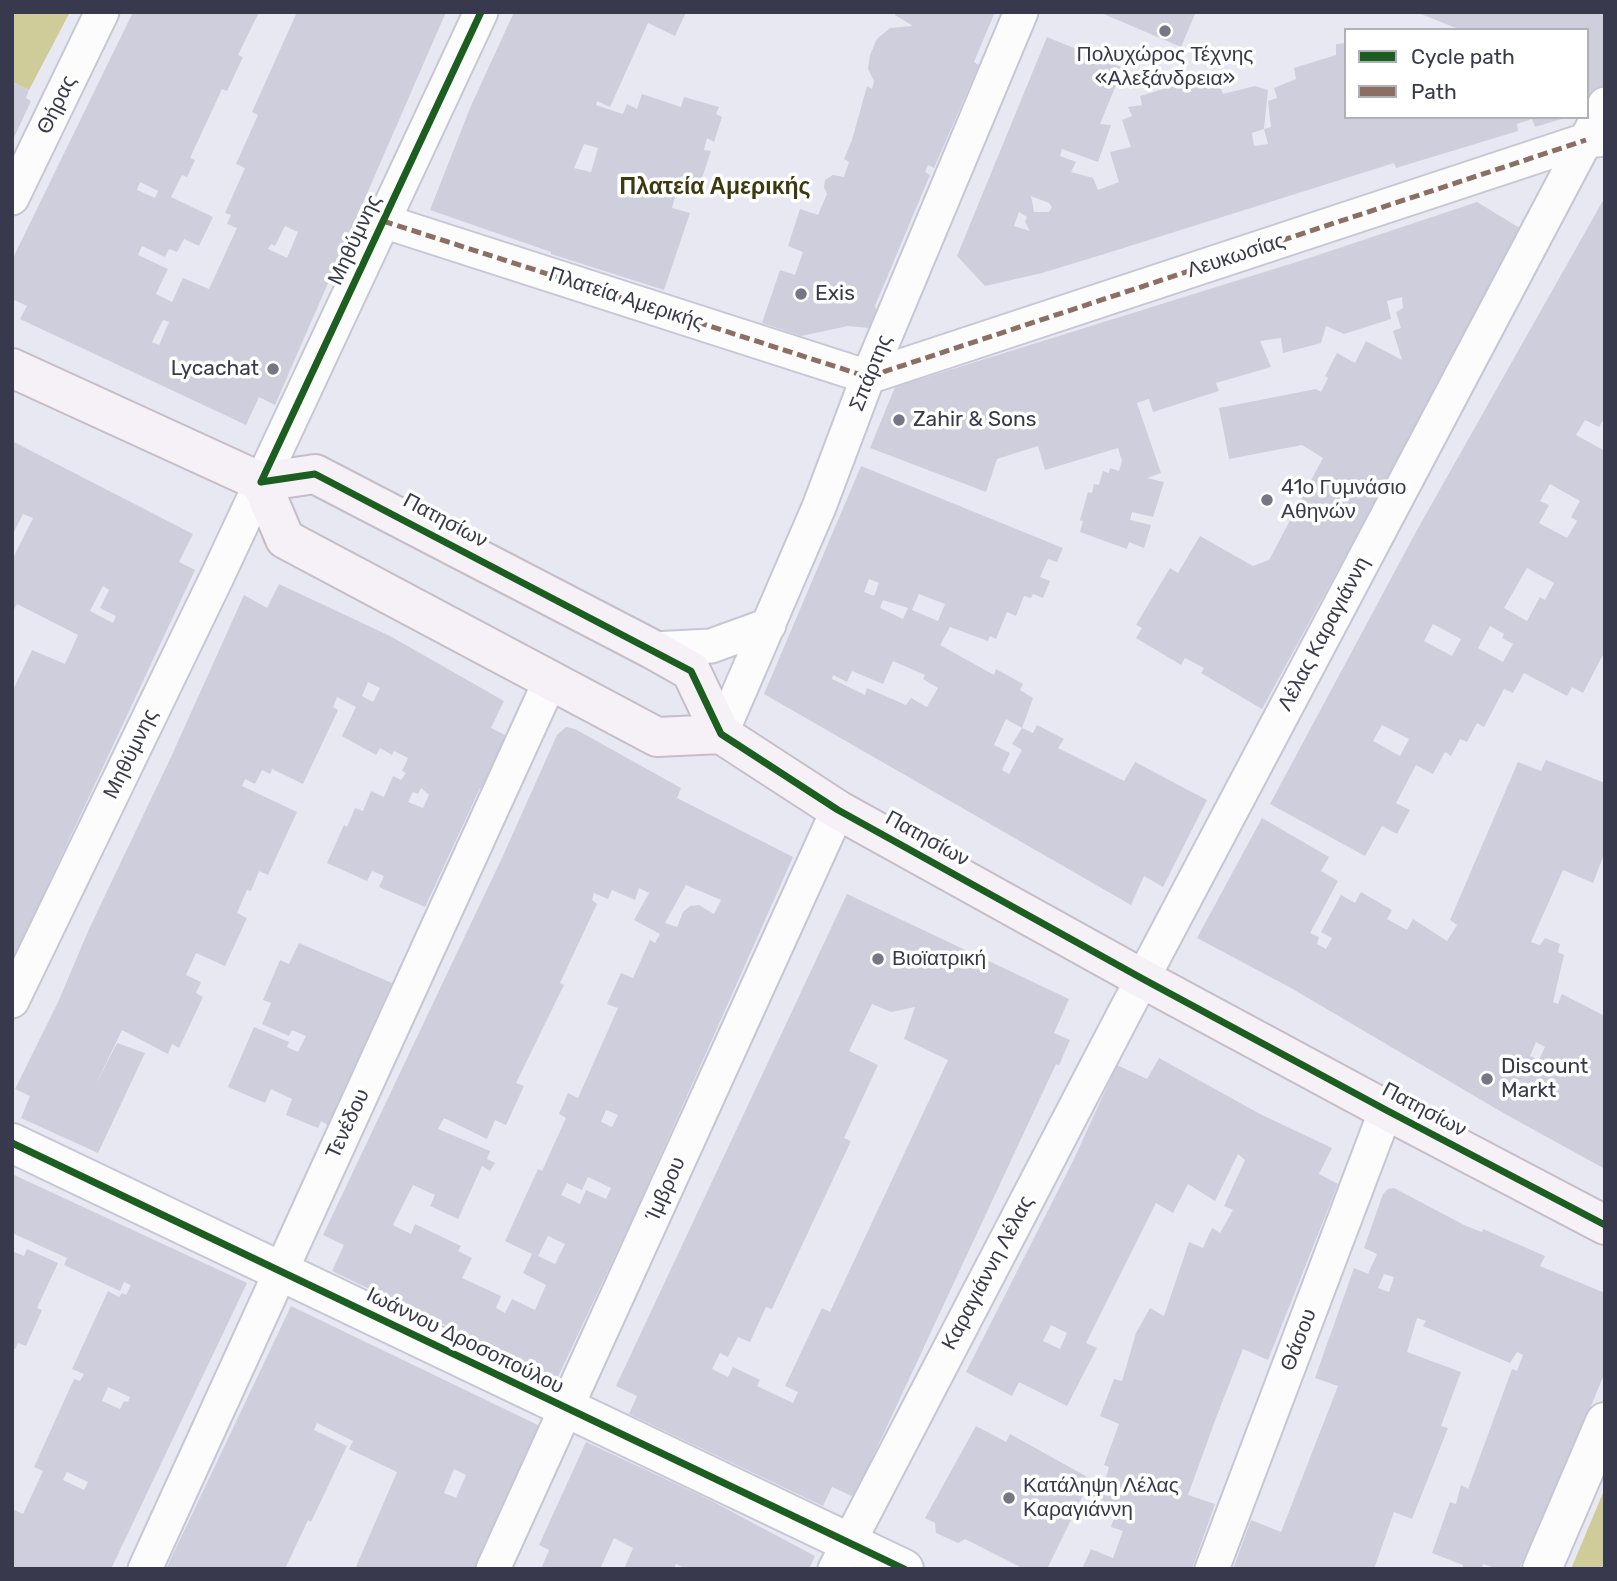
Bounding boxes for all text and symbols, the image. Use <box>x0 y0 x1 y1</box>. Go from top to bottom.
marker: Πολυχώρος Τέχνης «Αλεξάνδρεια» <box>1157 23 1173 39</box>
legend <box>1344 28 1589 119</box>
place label: Πολυχώρος Τέχνης «Αλεξάνδρεια» <box>1077 42 1253 92</box>
text: Cycle path <box>1411 44 1515 69</box>
street label: Θήρας <box>32 72 82 138</box>
text: Path <box>1411 79 1457 104</box>
district label: Πλατεία Αμερικής <box>620 173 810 201</box>
street label: Μηθύμνης <box>323 191 387 289</box>
street label: Λευκωσίας <box>1184 228 1288 284</box>
street label: Πλατεία Αμερικής <box>545 262 707 336</box>
place label: Exis <box>815 281 855 307</box>
marker: Exis <box>793 286 809 302</box>
street label: Σπάρτης <box>844 331 898 415</box>
place label: Lycachat <box>171 356 259 382</box>
marker: Lycachat <box>265 361 281 377</box>
place label: Zahir & Sons <box>913 407 1036 433</box>
marker: Zahir & Sons <box>891 412 907 428</box>
place label: 41ο Γυμνάσιο Αθηνών <box>1281 475 1407 525</box>
street label: Πατησίων <box>399 488 491 554</box>
marker: 41ο Γυμνάσιο Αθηνών <box>1259 492 1275 508</box>
street label: Λέλας Καραγιάννη <box>1273 553 1375 715</box>
street label: Μηθύμνης <box>98 705 164 803</box>
street label: Πατησίων <box>881 806 973 872</box>
place label: Βιοϊατρική <box>892 946 986 972</box>
marker: Βιοϊατρική <box>870 951 886 967</box>
place label: Discount Markt <box>1501 1054 1588 1104</box>
marker: Discount Markt <box>1479 1071 1495 1087</box>
street label: Πατησίων <box>1378 1077 1470 1143</box>
street label: Τενέδου <box>321 1085 375 1163</box>
street label: Ίμβρου <box>641 1153 691 1225</box>
street label: Καραγιάννη Λέλας <box>937 1192 1039 1354</box>
street label: Ιωάννου Δροσοπούλου <box>362 1282 568 1400</box>
street label: Θάσου <box>1276 1305 1322 1375</box>
place label: Κατάληψη Λέλας Καραγιάννη <box>1023 1473 1179 1523</box>
marker: Κατάληψη Λέλας Καραγιάννη <box>1001 1490 1017 1506</box>

